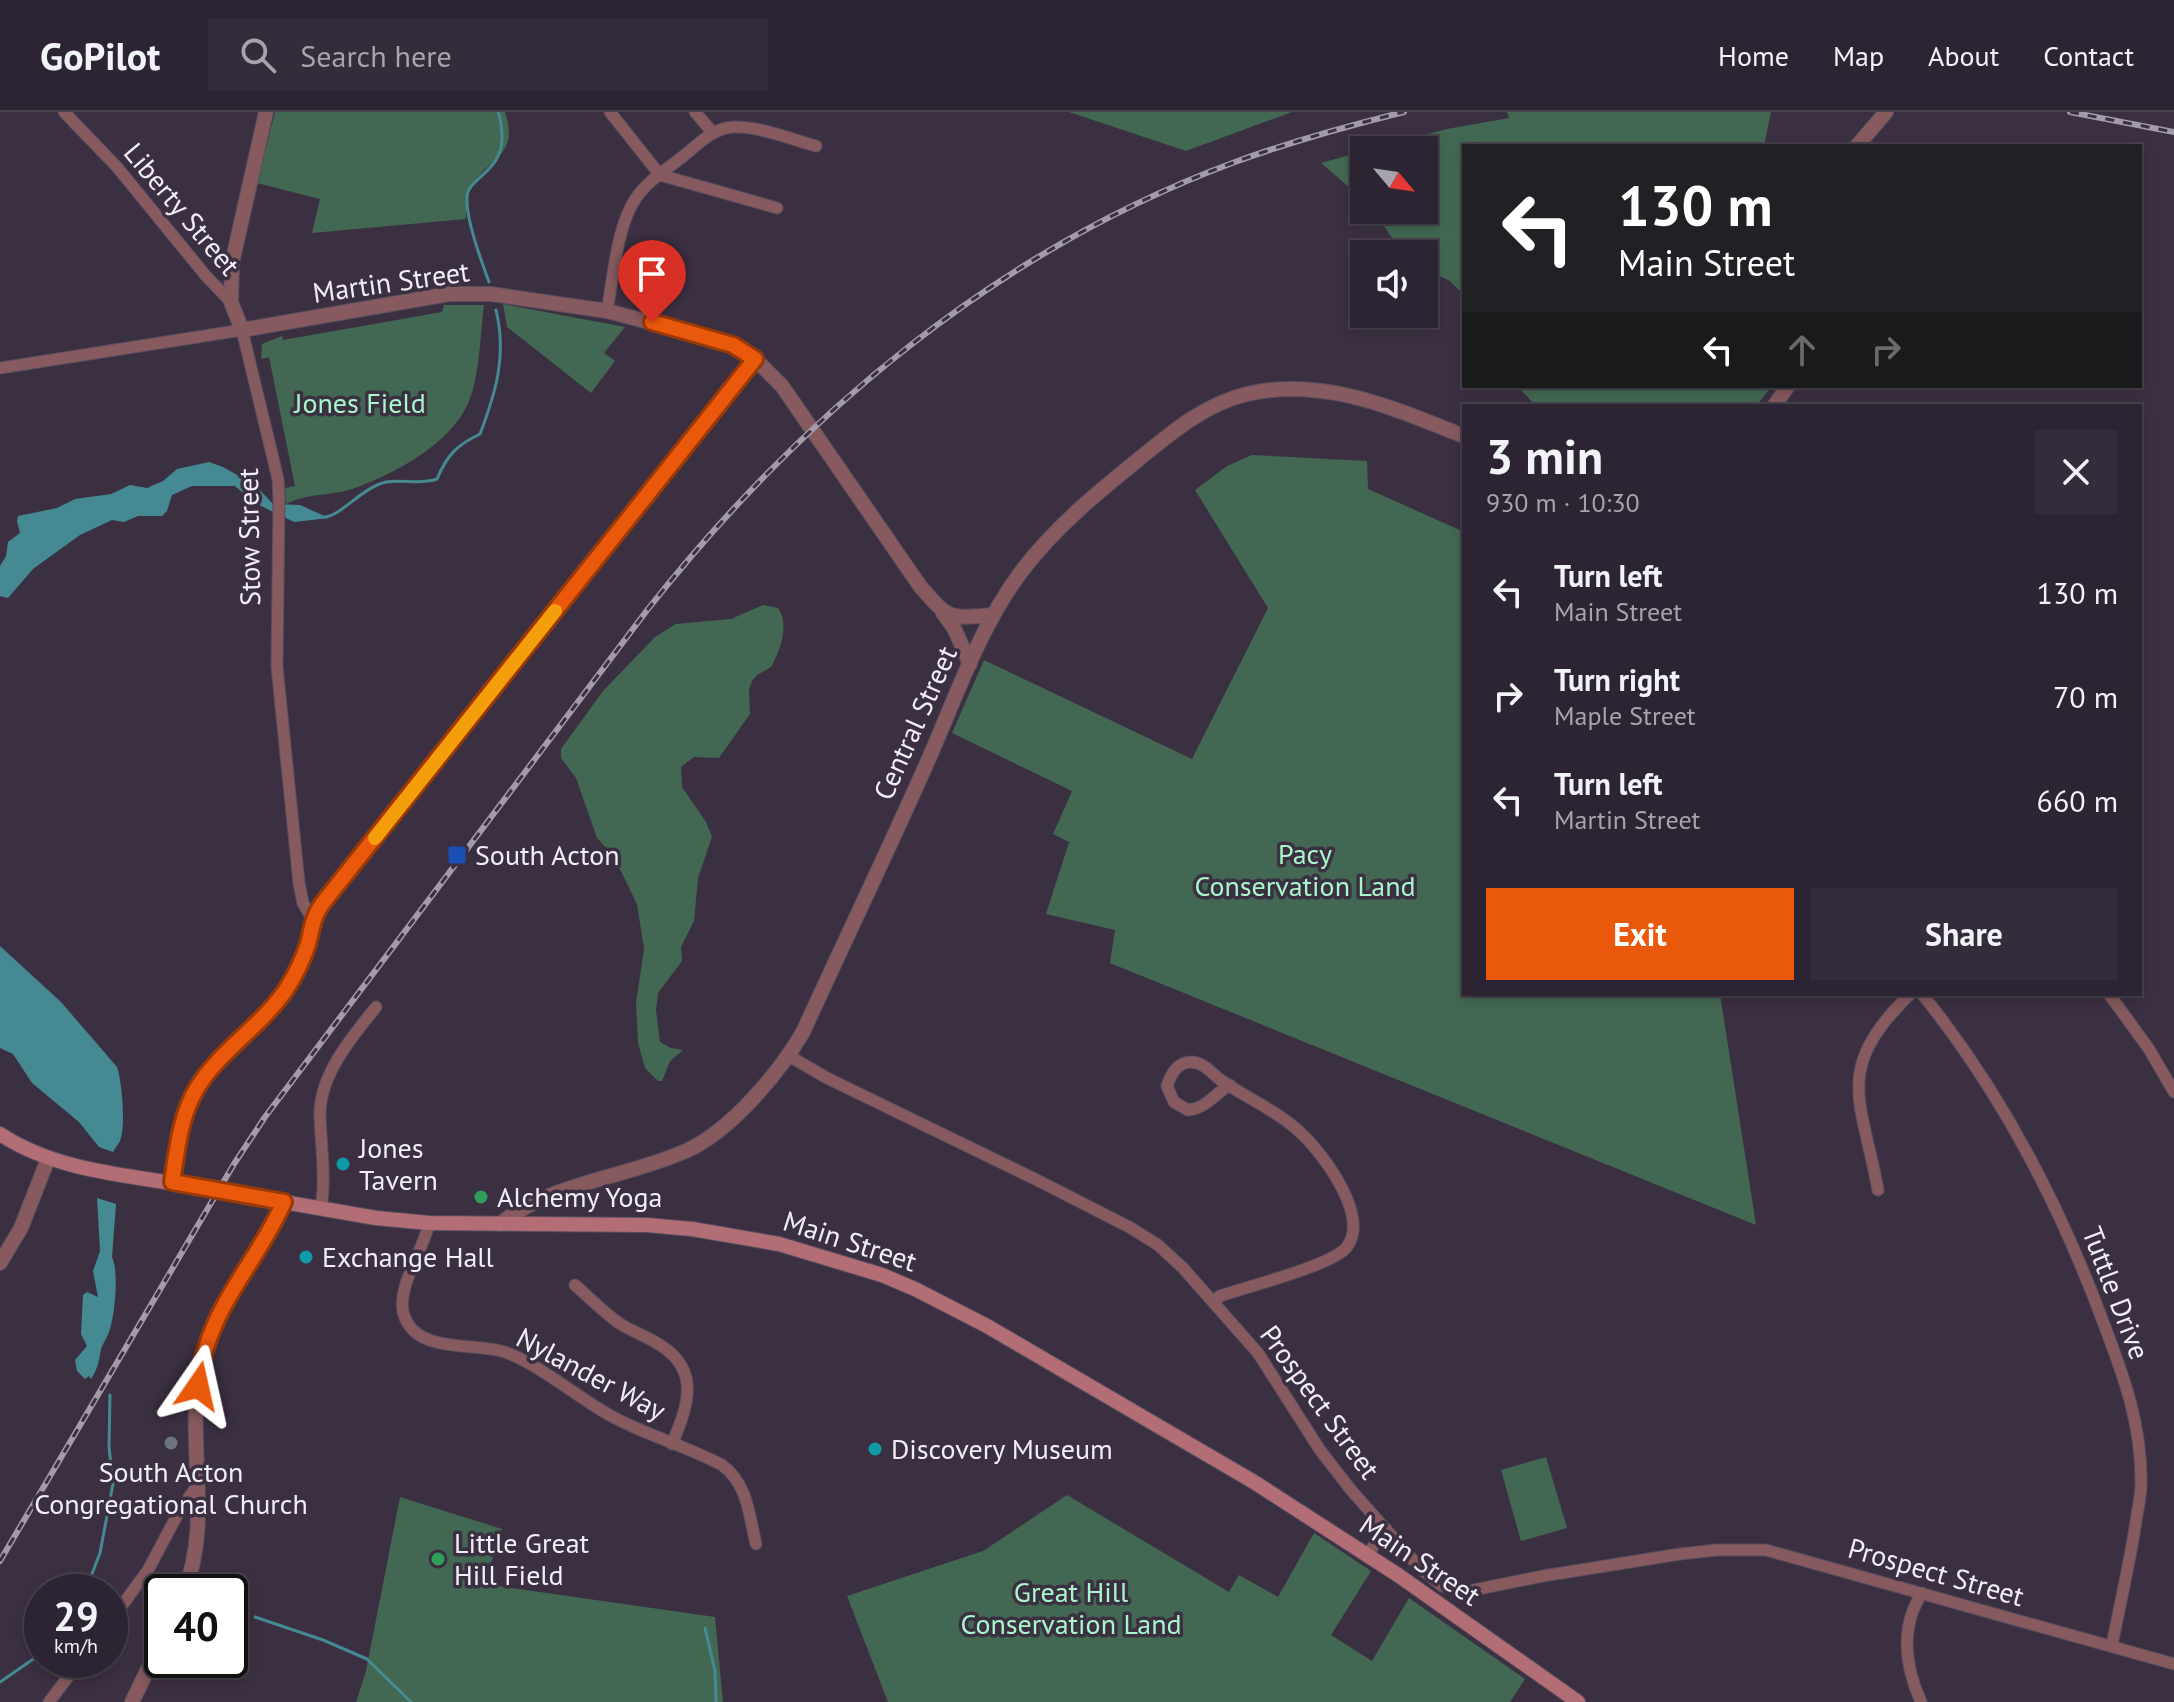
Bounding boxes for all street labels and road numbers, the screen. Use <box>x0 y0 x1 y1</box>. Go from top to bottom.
street label: Liberty Street <box>116 135 249 283</box>
street label: Martin Street <box>310 252 472 311</box>
street label: Stow Street <box>229 467 268 606</box>
street label: Central Street <box>864 640 965 806</box>
street label: Main Street <box>779 1202 922 1280</box>
street label: Tuttle Drive <box>2074 1221 2159 1364</box>
street label: Prospect Street <box>1252 1318 1389 1486</box>
street label: Nylander Way <box>510 1319 672 1428</box>
street label: Main Street <box>1353 1506 1488 1614</box>
street label: Prospect Street <box>1844 1529 2029 1614</box>

